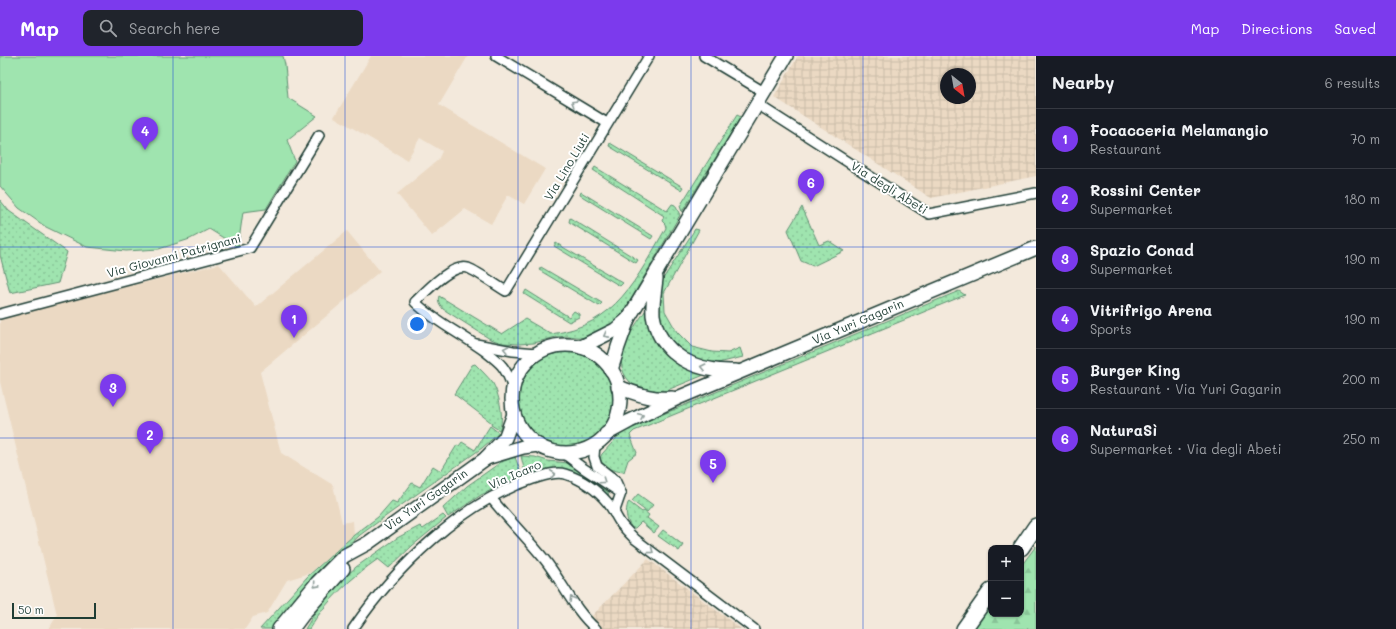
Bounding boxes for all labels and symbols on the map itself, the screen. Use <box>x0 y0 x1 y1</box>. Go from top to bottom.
north arrow <box>940 68 976 104</box>
one-way arrow <box>571 101 578 108</box>
pin: 4 <box>132 117 158 150</box>
street label: Via Lino Liuti <box>540 130 593 203</box>
street label: Via degli Abeti <box>848 157 931 217</box>
pin: 6 <box>798 169 824 202</box>
street label: Via Giovanni Patrignani <box>105 229 243 281</box>
street label: Via Yuri Gagarin <box>809 295 906 348</box>
pin: 1 <box>281 305 307 338</box>
your location <box>407 314 427 334</box>
one-way arrow <box>602 330 610 338</box>
one-way arrow <box>502 346 509 354</box>
one-way arrow <box>699 364 706 372</box>
pin: 3 <box>100 374 126 407</box>
one-way arrow <box>637 413 644 421</box>
pin: 2 <box>137 421 163 454</box>
pin: 5 <box>700 450 726 483</box>
street label: Via Icaro <box>486 456 543 492</box>
street label: Via Yuri Gagarin <box>381 465 470 534</box>
one-way arrow <box>550 470 556 479</box>
one-way arrow <box>599 477 606 484</box>
one-way arrow <box>646 546 653 553</box>
one-way arrow <box>314 580 321 587</box>
one-way arrow <box>569 596 576 603</box>
scale bar <box>12 601 96 620</box>

